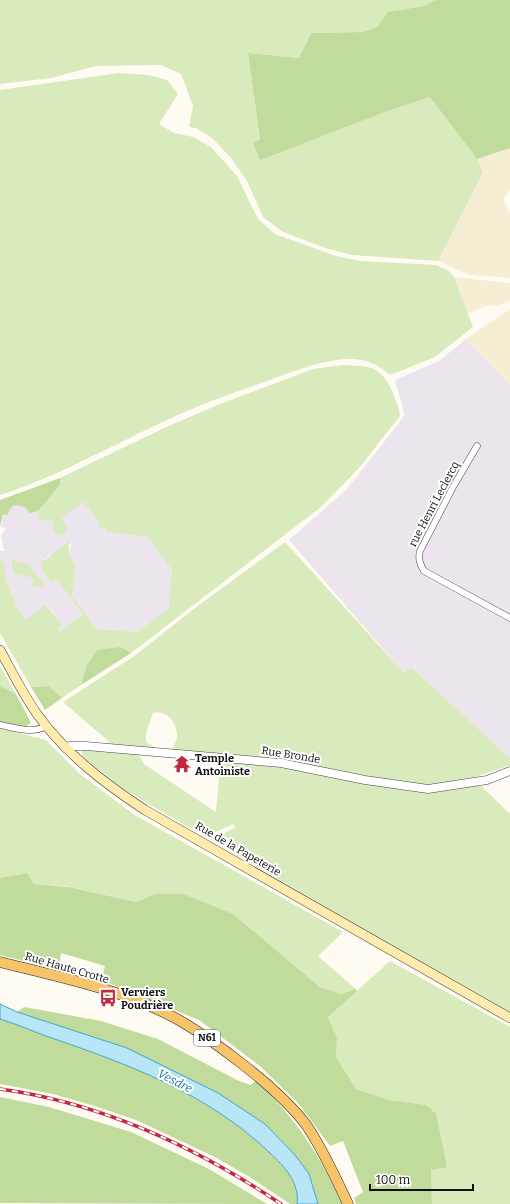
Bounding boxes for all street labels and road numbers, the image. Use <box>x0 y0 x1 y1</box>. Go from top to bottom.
street label: rue Henri Leclercq <box>406 459 462 549</box>
street label: Rue Bronde <box>261 744 321 766</box>
street label: Rue de la Papeterie <box>193 819 283 879</box>
street label: Rue Haute Crotte <box>23 950 111 986</box>
road number: N61 <box>194 1030 220 1046</box>

